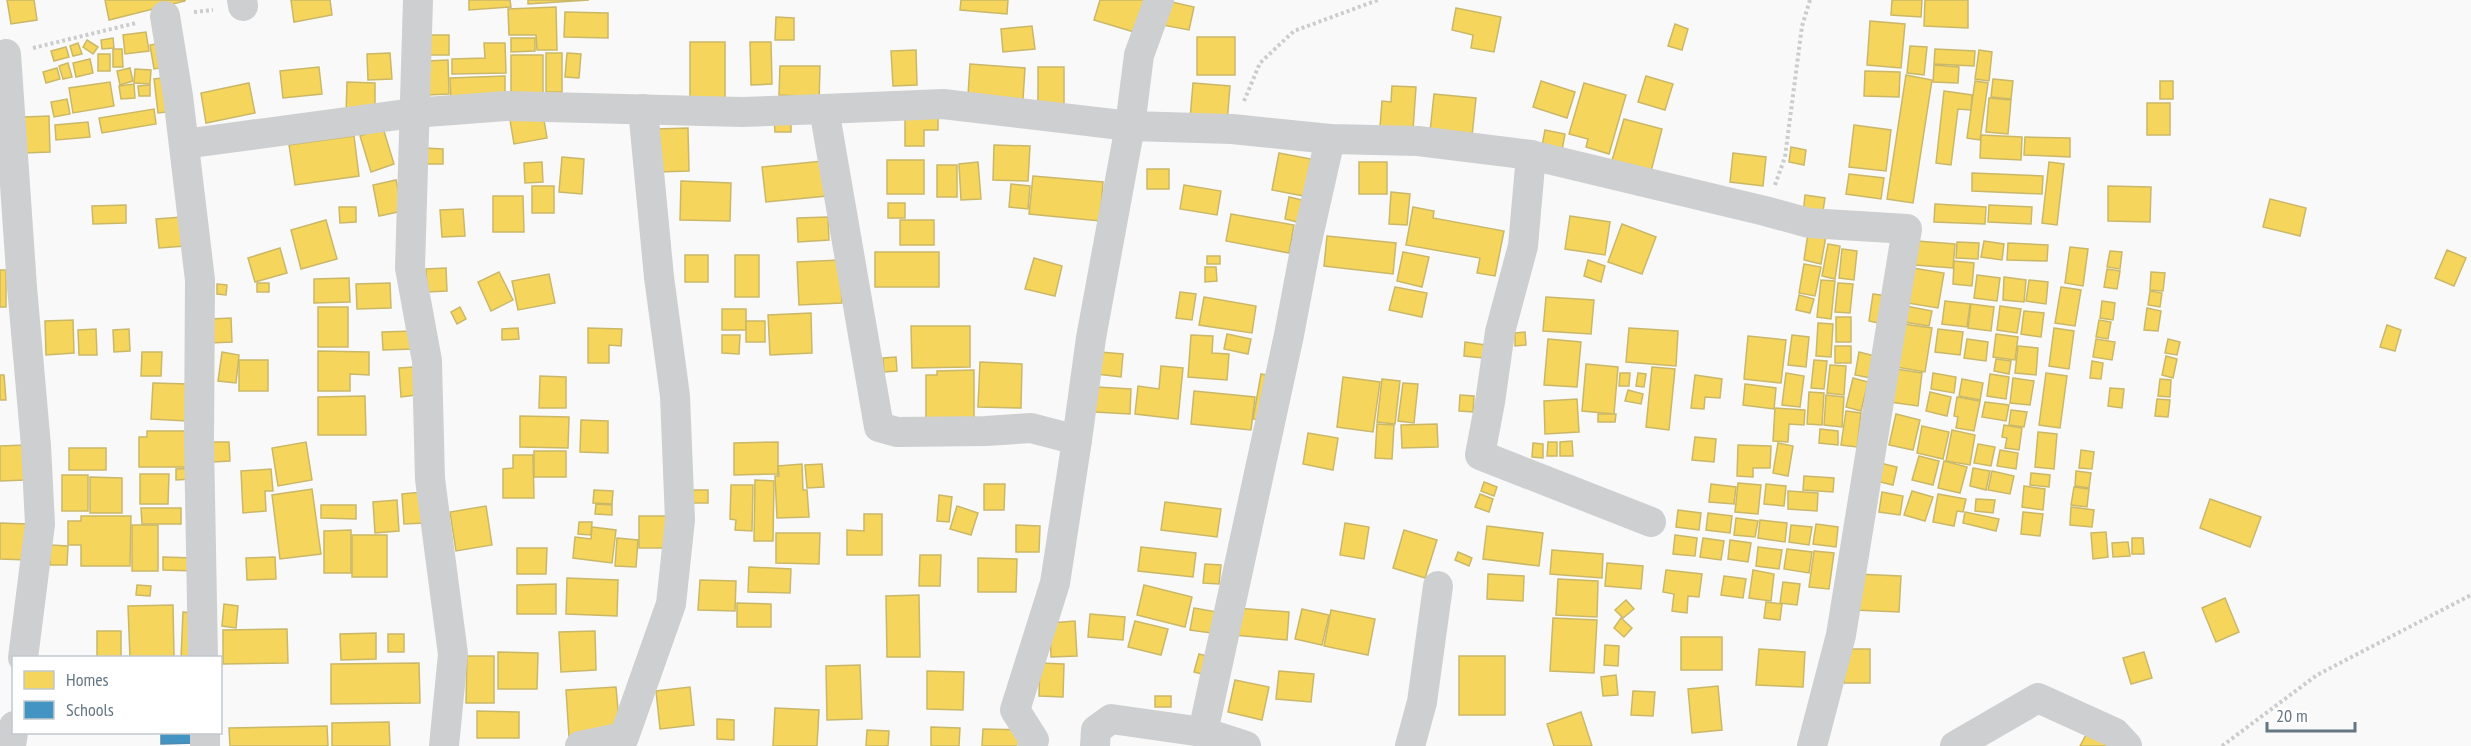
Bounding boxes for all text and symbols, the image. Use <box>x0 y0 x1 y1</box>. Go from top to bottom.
legend <box>12 656 222 734</box>
text: Homes <box>66 668 109 691</box>
scale bar <box>2267 695 2356 733</box>
text: Schools <box>66 698 114 721</box>
text: 20 m <box>2276 704 2308 727</box>

